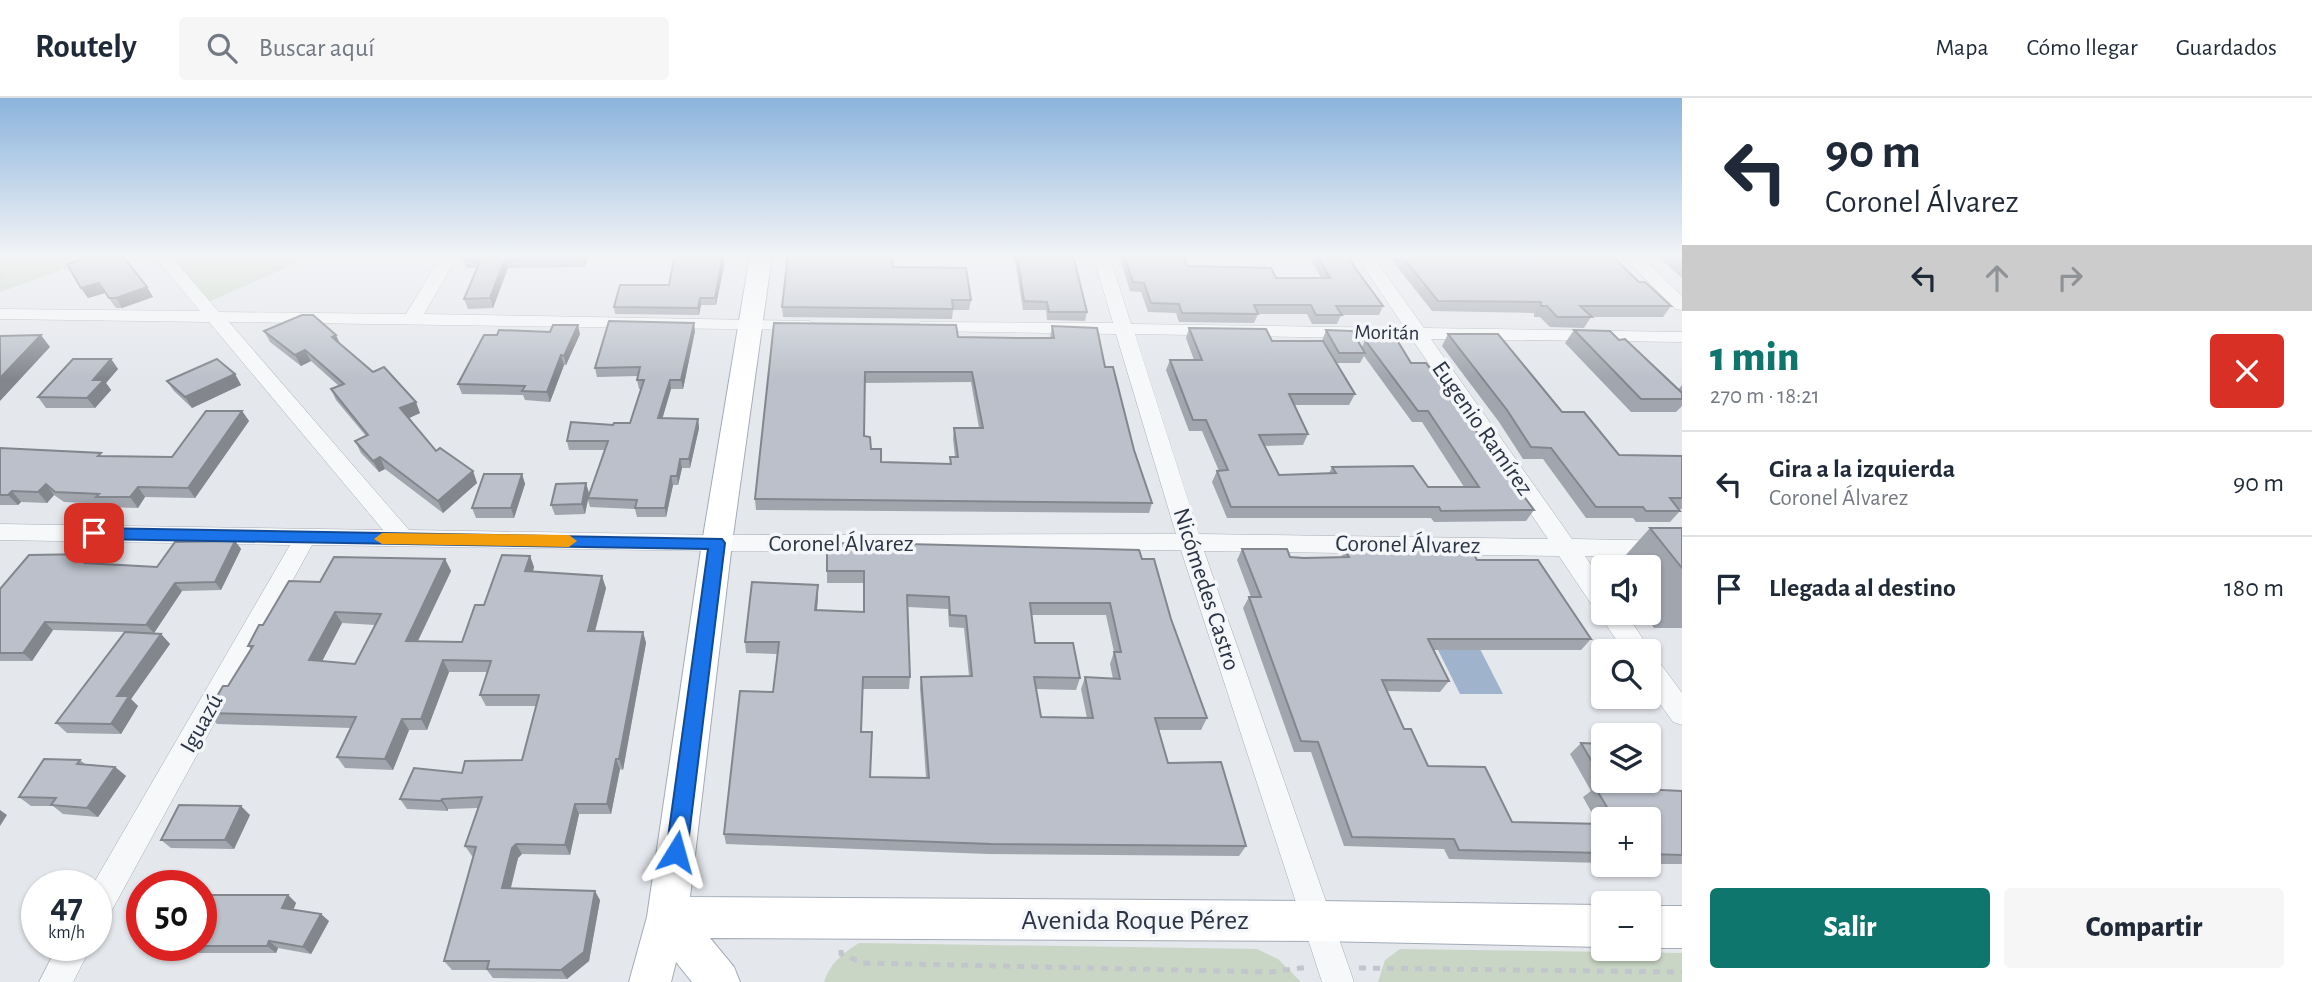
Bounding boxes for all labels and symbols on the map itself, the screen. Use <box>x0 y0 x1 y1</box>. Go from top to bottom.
street label: Moritán <box>1354 321 1420 344</box>
street label: Eugenio Ramírez <box>1427 357 1537 500</box>
pin <box>64 503 124 563</box>
street label: Nicómedes Castro <box>1168 505 1244 673</box>
street label: Coronel Álvarez <box>768 530 914 556</box>
street label: Coronel Álvarez <box>1335 530 1481 558</box>
street label: Iguazú <box>176 690 228 757</box>
position arrow <box>639 815 713 889</box>
speed limit sign: 50 <box>126 870 217 961</box>
street label: Avenida Roque Pérez <box>1021 907 1249 935</box>

